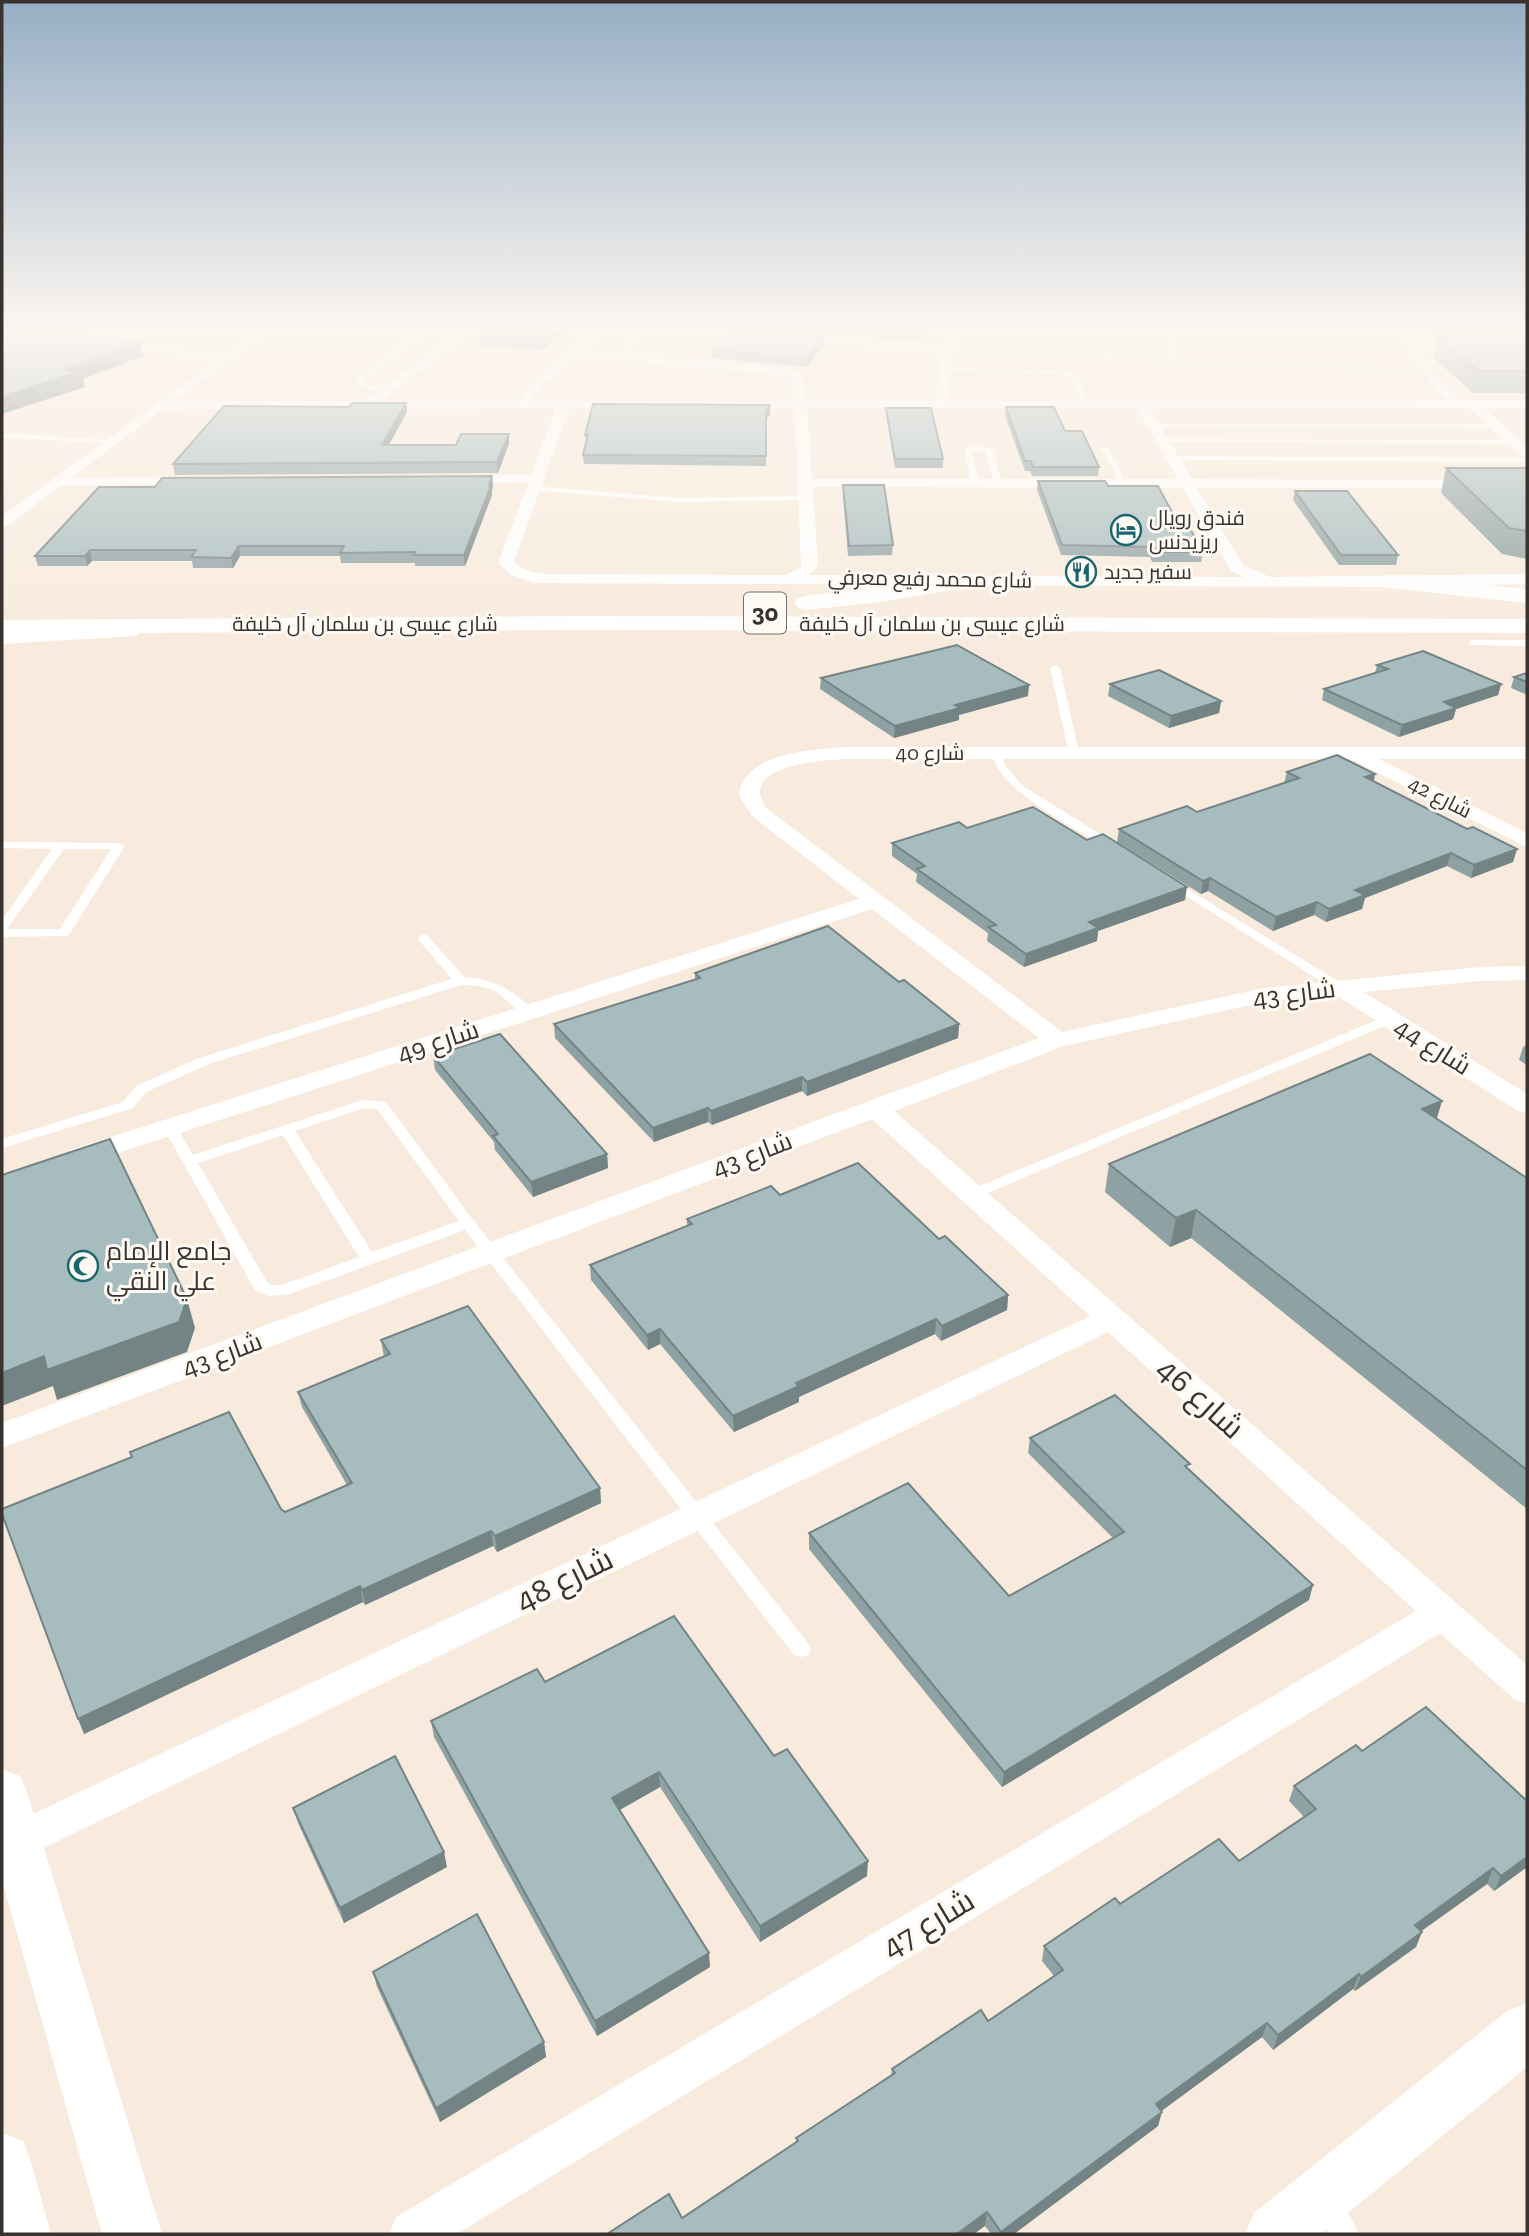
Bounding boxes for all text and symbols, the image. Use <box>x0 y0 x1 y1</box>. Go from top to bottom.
place label: فندق رويال ريزيدنس <box>1149 505 1245 555</box>
hotel icon: فندق رويال ريزيدنس <box>1109 513 1143 547</box>
restaurant icon: سفير جديد <box>1064 555 1098 589</box>
place label: سفير جديد <box>1104 559 1192 584</box>
street label: شارع محمد رفيع معرفي <box>827 564 1032 597</box>
road number: 30 <box>744 592 786 634</box>
street label: شارع عيسى بن سلمان آل خليفة <box>232 611 498 638</box>
street label: شارع عيسى بن سلمان آل خليفة <box>799 611 1065 638</box>
street label: شارع 40 <box>896 740 964 767</box>
street label: شارع 42 <box>1404 770 1476 825</box>
street label: شارع 43 <box>1251 972 1337 1015</box>
street label: شارع 44 <box>1388 1010 1477 1083</box>
street label: شارع 49 <box>393 1013 483 1070</box>
street label: شارع 43 <box>708 1124 797 1185</box>
place label: جامع الإمام علي النقي <box>106 1235 231 1302</box>
mosque icon: جامع الإمام علي النقي <box>66 1249 100 1283</box>
street label: شارع 43 <box>178 1325 267 1384</box>
street label: شارع 46 <box>1148 1349 1252 1449</box>
street label: شارع 48 <box>509 1539 620 1622</box>
street label: شارع 47 <box>875 1881 983 1968</box>

